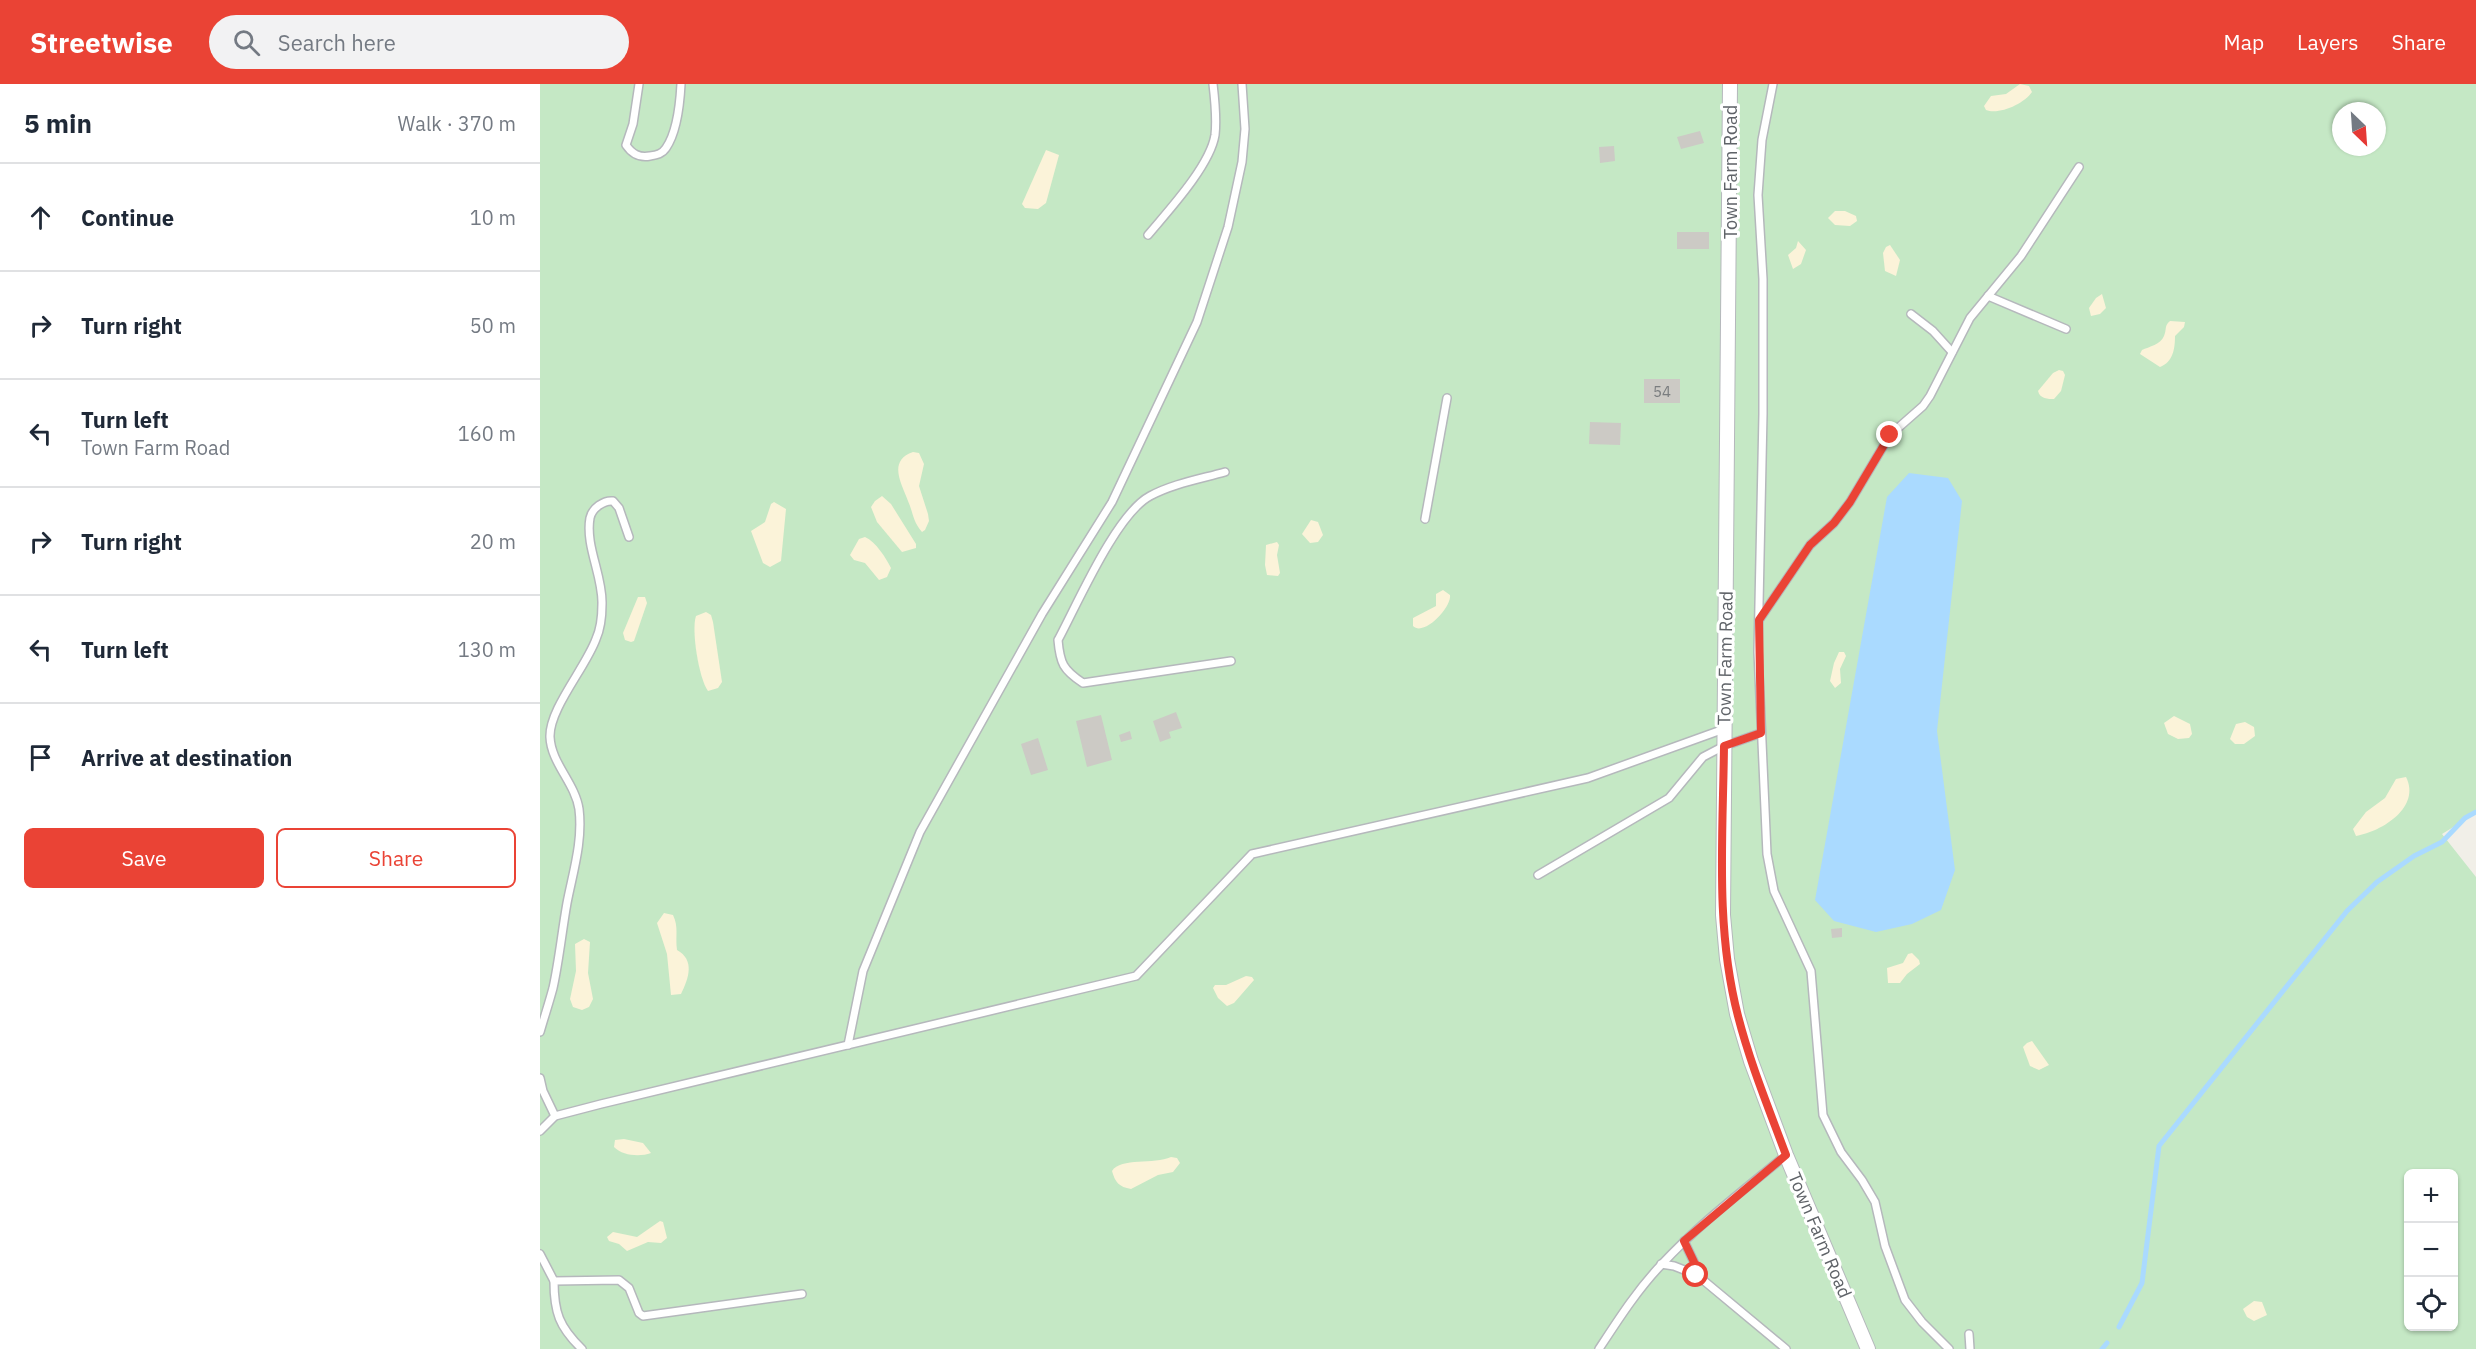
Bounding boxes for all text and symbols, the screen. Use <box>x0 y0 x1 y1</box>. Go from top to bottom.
search box <box>209 15 629 69</box>
text: Streetwise <box>30 24 173 61</box>
icon: search <box>230 26 263 59</box>
text: Search here <box>278 28 396 57</box>
text: Map <box>2224 28 2264 56</box>
text: Layers <box>2297 28 2359 56</box>
text: Share <box>2392 28 2446 56</box>
north arrow <box>2332 102 2386 156</box>
street label: Town Farm Road <box>1719 105 1742 239</box>
text: 5 min <box>24 106 92 140</box>
text: Walk · 370 m <box>398 110 516 137</box>
icon: ahead <box>24 201 57 234</box>
text: Continue <box>81 203 174 232</box>
text: 10 m <box>470 204 516 231</box>
icon: right <box>24 309 57 342</box>
text: Turn right <box>81 311 182 340</box>
text: 50 m <box>470 312 516 339</box>
house number: 54 <box>1653 382 1671 401</box>
text: Turn left <box>81 405 169 434</box>
icon: left <box>24 417 57 450</box>
text: 160 m <box>458 420 516 447</box>
route end <box>1876 421 1902 447</box>
text: Town Farm Road <box>81 434 230 461</box>
icon: right <box>24 525 57 558</box>
text: Turn right <box>81 527 182 556</box>
text: 20 m <box>470 528 516 555</box>
street label: Town Farm Road <box>1712 591 1738 725</box>
icon: left <box>24 633 57 666</box>
text: Turn left <box>81 635 169 664</box>
text: 130 m <box>458 636 516 663</box>
icon: arrive <box>24 741 57 774</box>
text: Arrive at destination <box>81 743 292 772</box>
button: Save <box>24 828 264 888</box>
button: Share <box>276 828 516 888</box>
street label: Town Farm Road <box>1783 1169 1857 1301</box>
map controls <box>2404 1169 2458 1331</box>
button: + <box>2404 1169 2458 1223</box>
button: − <box>2404 1223 2458 1277</box>
route start <box>1682 1261 1708 1287</box>
button: locate <box>2404 1277 2458 1331</box>

